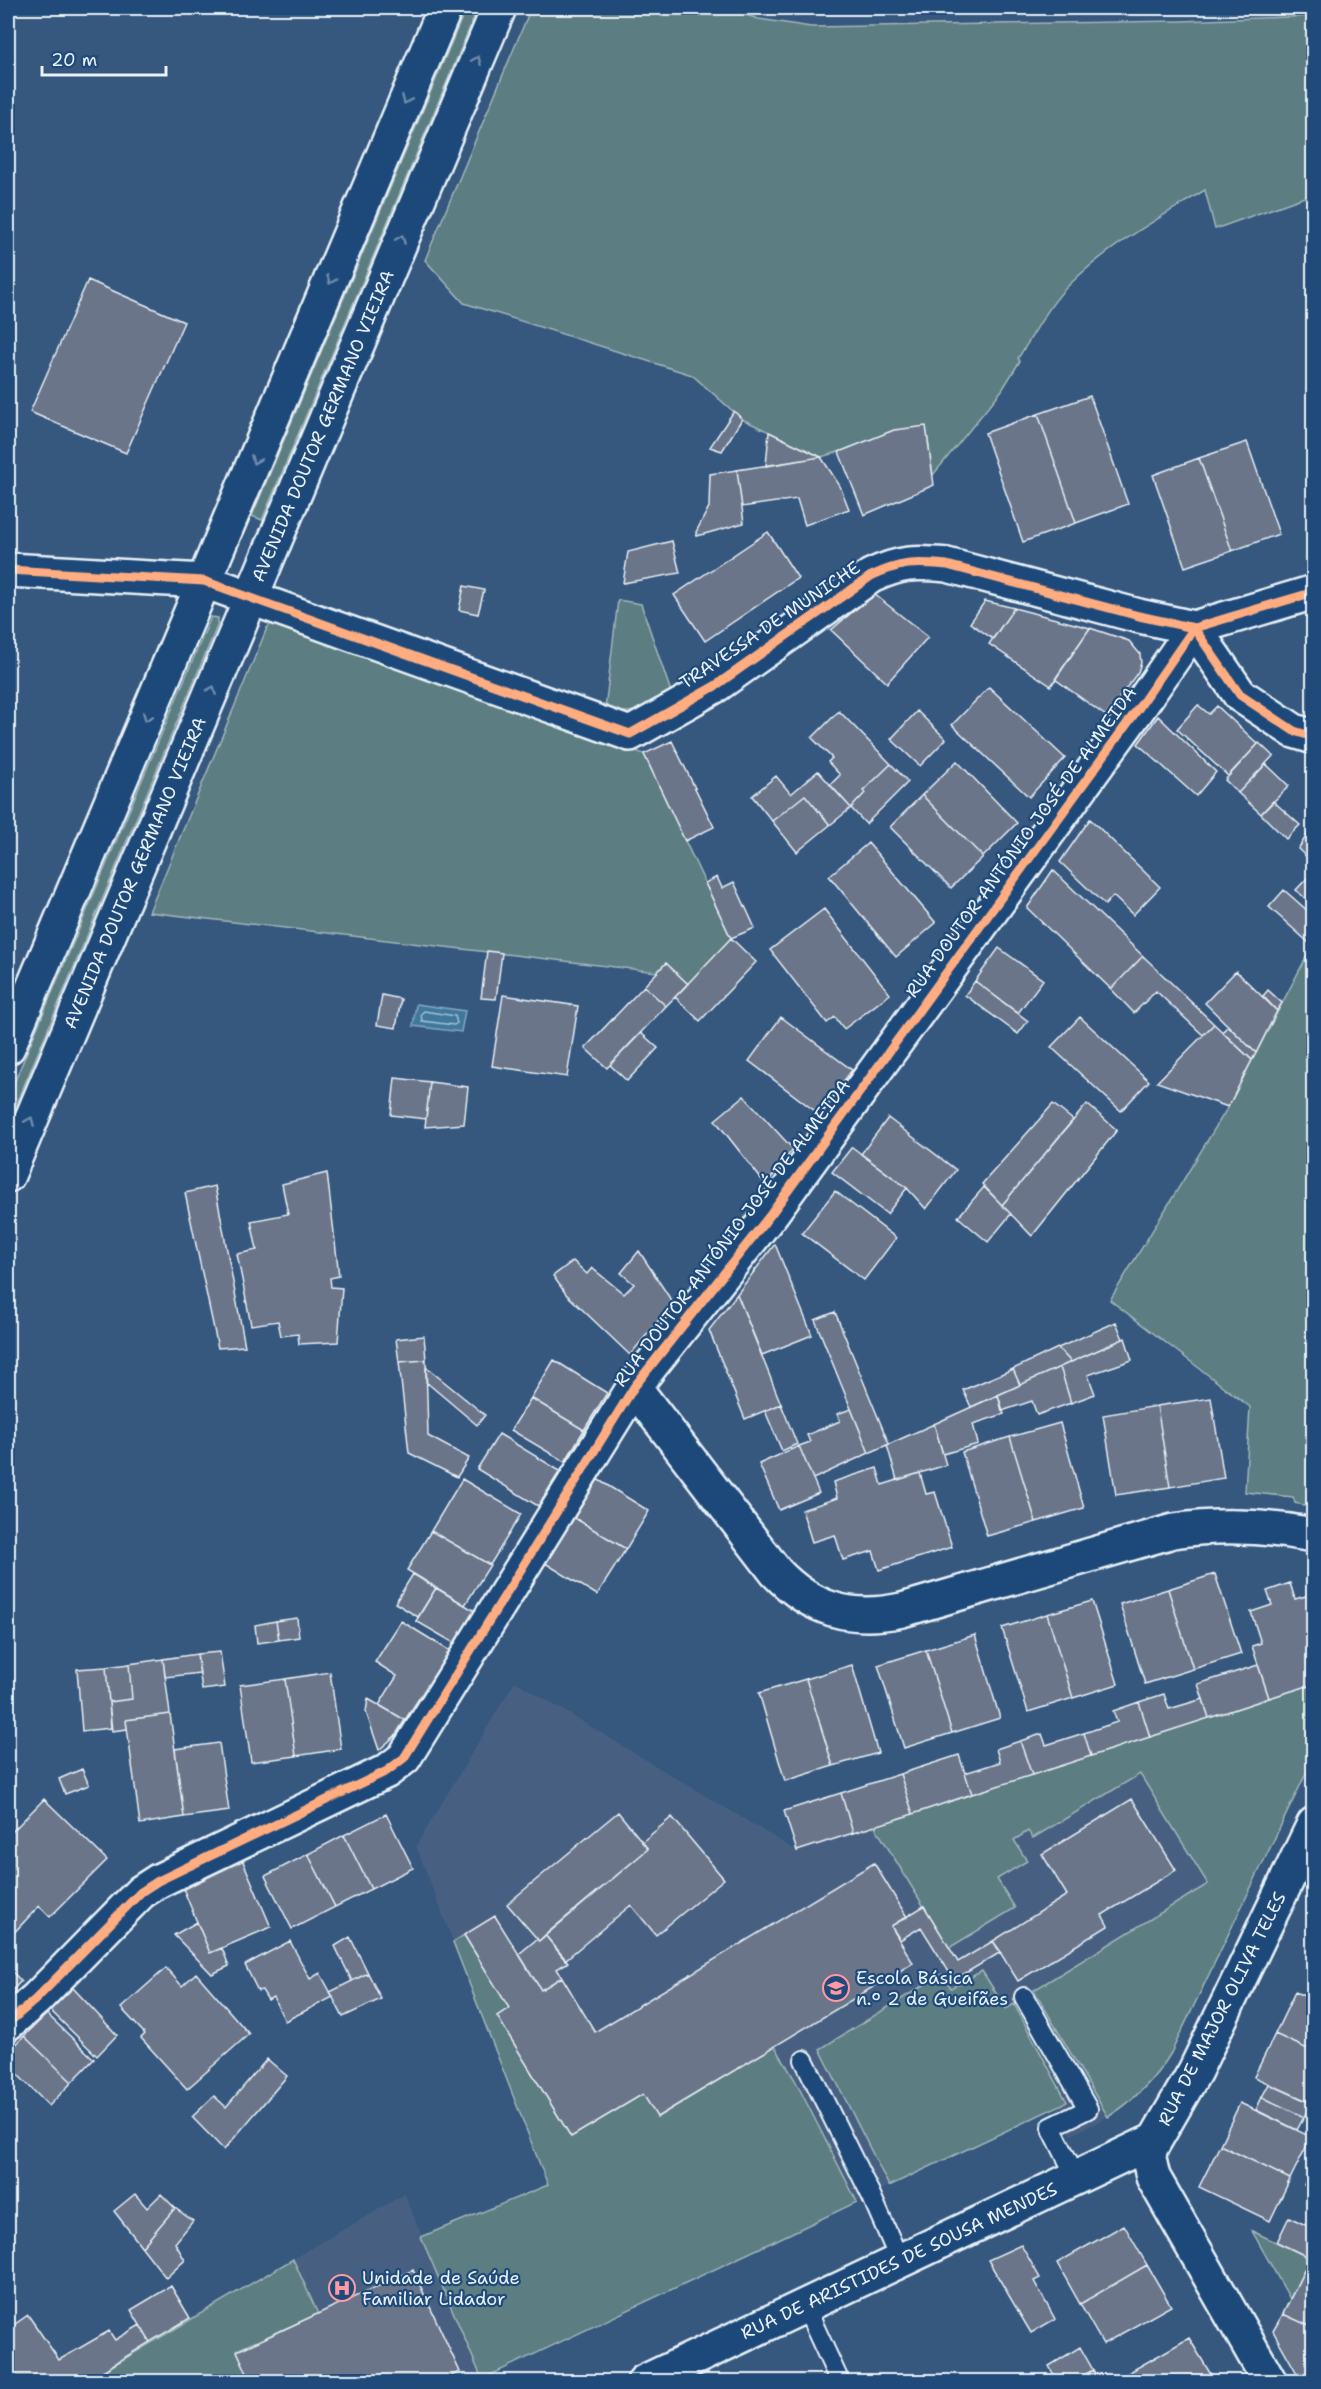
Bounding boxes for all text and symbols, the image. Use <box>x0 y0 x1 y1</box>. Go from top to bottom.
scale bar <box>42 39 166 77</box>
text: 20 m <box>51 48 97 72</box>
one-way arrow <box>470 55 482 66</box>
one-way arrow <box>401 94 413 105</box>
one-way arrow <box>394 235 406 246</box>
street label: AVENIDA DOUTOR GERMANO VIEIRA <box>246 266 400 586</box>
one-way arrow <box>326 274 338 285</box>
one-way arrow <box>250 453 262 464</box>
street label: TRAVESSA DE MUNICHE <box>675 555 865 695</box>
street label: RUA DOUTOR ANTÓNIO JOSÉ DE ALMEIDA <box>900 682 1142 1002</box>
one-way arrow <box>205 686 217 697</box>
one-way arrow <box>142 710 154 721</box>
street label: AVENIDA DOUTOR GERMANO VIEIRA <box>58 713 212 1033</box>
street label: RUA DOUTOR ANTÓNIO JOSÉ DE ALMEIDA <box>608 1075 856 1391</box>
one-way arrow <box>23 1117 35 1128</box>
street label: RUA DE MAJOR OLIVA TELES <box>1152 1888 1292 2130</box>
place label: Escola Básica n.º 2 de Gueifães <box>856 1966 1008 2011</box>
school or university icon: Escola Básica n.º 2 de Gueifães <box>821 1973 851 2003</box>
street label: RUA DE ARISTIDES DE SOUSA MENDES <box>737 2177 1061 2345</box>
place label: Unidade de Saúde Familiar Lidador <box>362 2266 520 2311</box>
hospital icon: Unidade de Saúde Familiar Lidador <box>327 2273 357 2303</box>

